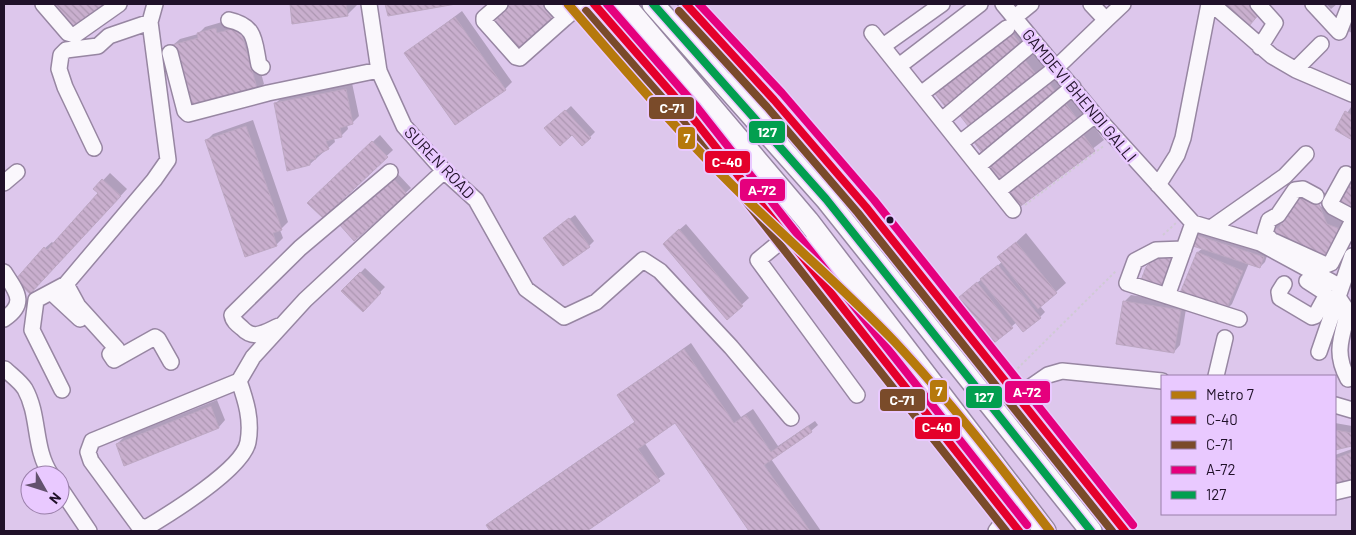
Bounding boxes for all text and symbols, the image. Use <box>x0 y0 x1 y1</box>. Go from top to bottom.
street label: GAMDEVI BHENDI GALLI <box>1019 25 1141 165</box>
line badge: C-71 <box>648 96 695 120</box>
text: C-71 <box>659 99 685 116</box>
line badge: 127 <box>748 120 786 144</box>
street label: SUREN ROAD <box>401 122 479 202</box>
text: 127 <box>757 123 777 140</box>
line badge: 7 <box>677 126 696 150</box>
text: 7 <box>684 129 691 146</box>
line badge: C-40 <box>704 150 751 174</box>
text: C-40 <box>712 153 742 170</box>
line badge: A-72 <box>739 178 786 202</box>
text: A-72 <box>748 181 776 198</box>
unlabelled marker <box>885 215 895 225</box>
legend <box>1161 375 1336 515</box>
line badge: 7 <box>929 379 948 403</box>
line badge: A-72 <box>1004 380 1051 404</box>
text: 7 <box>936 382 943 399</box>
text: A-72 <box>1013 383 1041 400</box>
line badge: 127 <box>965 385 1003 409</box>
text: Metro 7 <box>1206 385 1254 403</box>
line badge: C-71 <box>879 388 926 412</box>
text: 127 <box>974 388 994 405</box>
text: C-71 <box>889 391 915 408</box>
text: C-40 <box>1206 410 1238 428</box>
line badge: C-40 <box>914 416 961 440</box>
text: C-40 <box>922 418 952 435</box>
text: C-71 <box>1206 435 1233 453</box>
text: A-72 <box>1206 460 1235 478</box>
north arrow <box>20 465 70 515</box>
text: 127 <box>1206 485 1226 503</box>
text: N <box>46 490 65 507</box>

